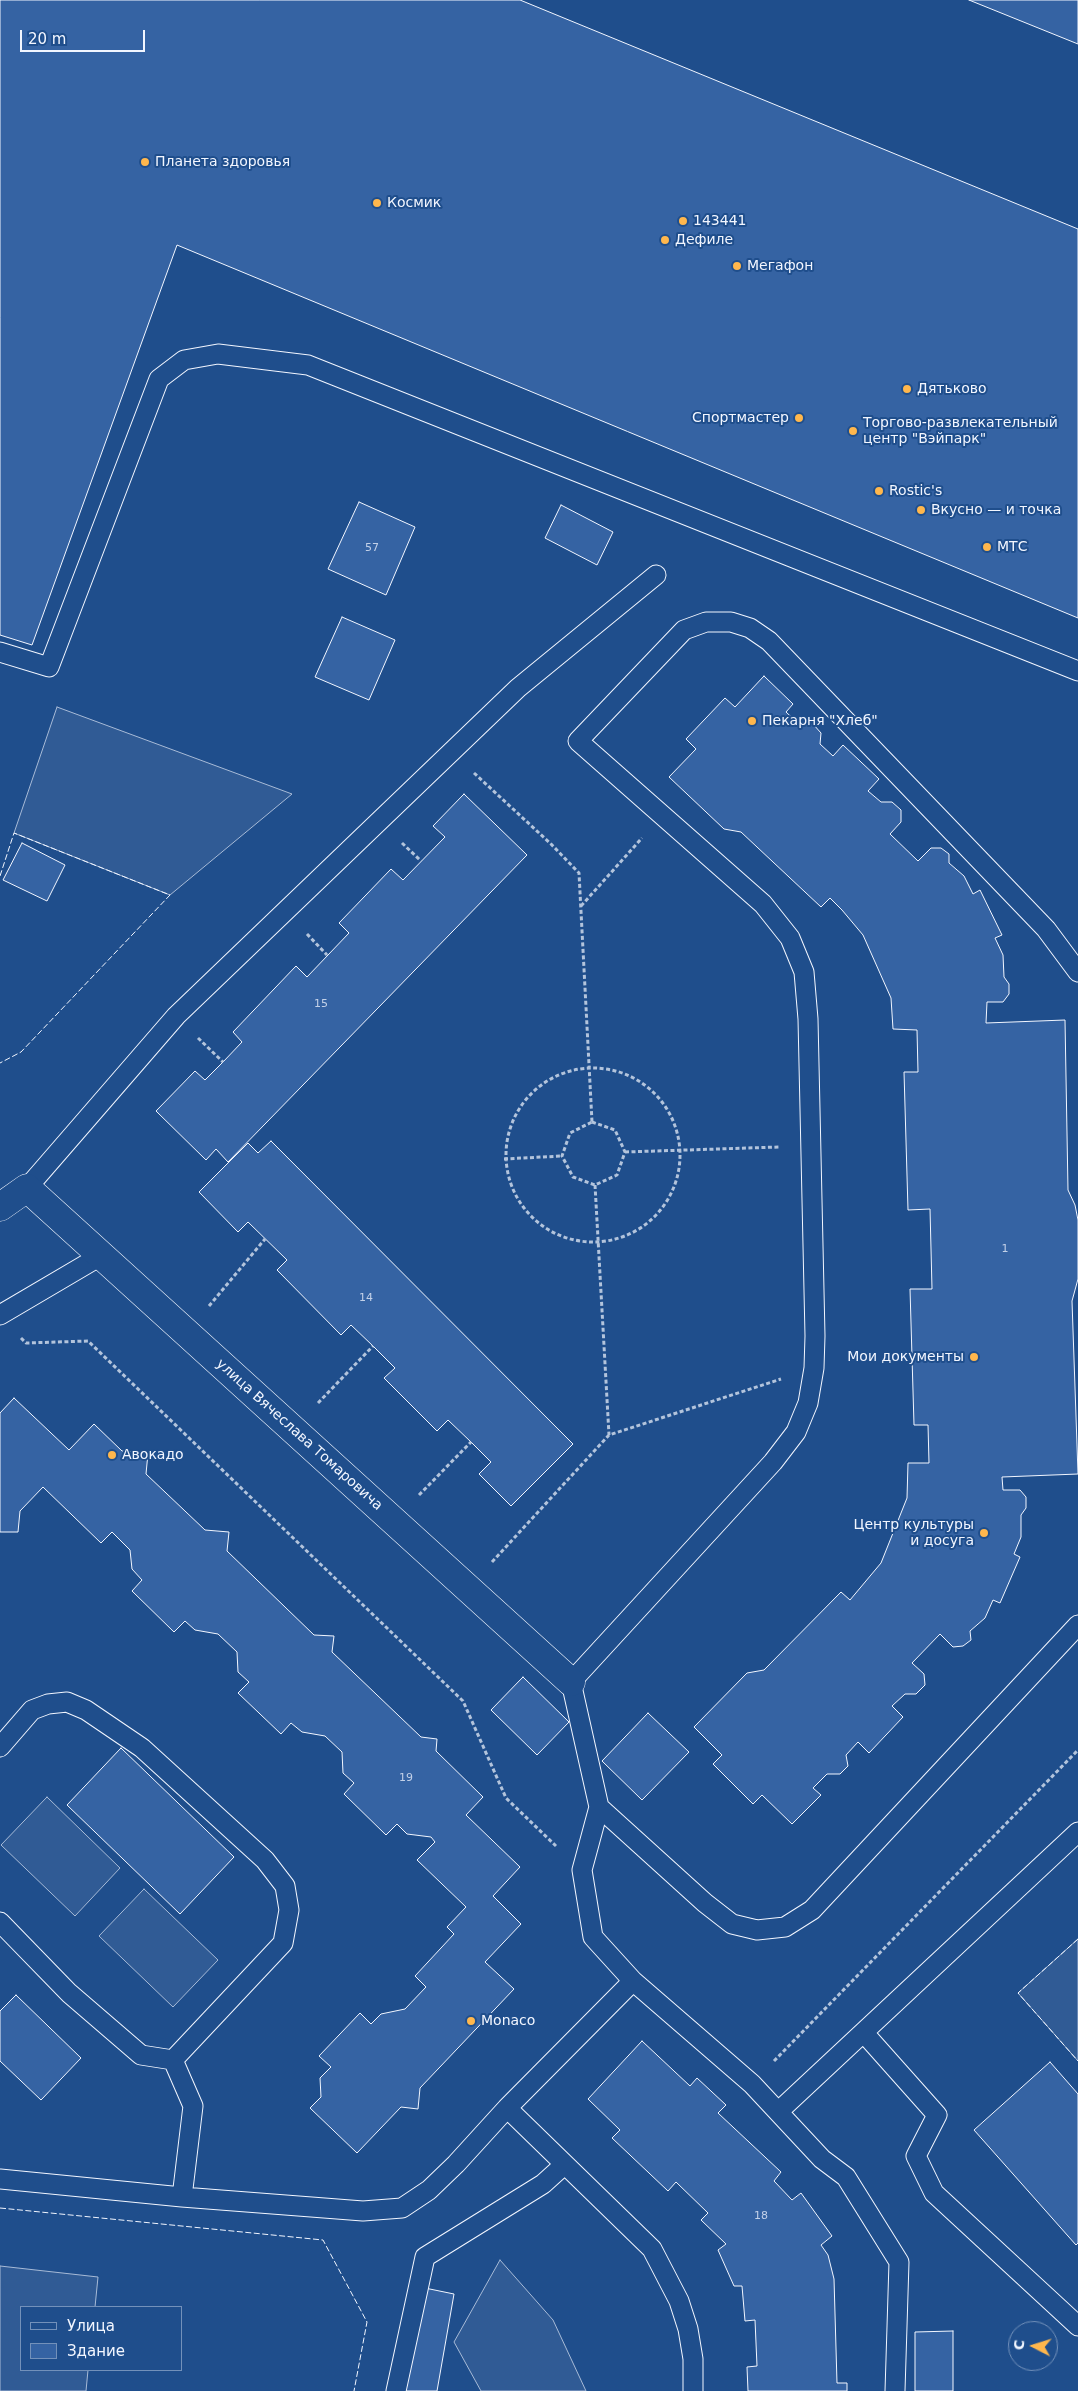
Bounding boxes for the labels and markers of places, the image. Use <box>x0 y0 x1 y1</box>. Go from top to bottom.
place label: Планета здоровья <box>155 154 290 170</box>
marker: Планета здоровья <box>139 156 151 168</box>
place label: Космик <box>387 195 441 211</box>
marker: Космик <box>371 197 383 209</box>
place label: 143441 <box>693 213 746 229</box>
marker: 143441 <box>677 215 689 227</box>
place label: Дефиле <box>675 232 733 248</box>
marker: Дефиле <box>659 234 671 246</box>
place label: Мегафон <box>747 258 813 274</box>
marker: Мегафон <box>731 260 743 272</box>
place label: Дятьково <box>917 381 987 397</box>
marker: Дятьково <box>901 383 913 395</box>
place label: Спортмастер <box>692 410 789 426</box>
marker: Спортмастер <box>793 412 805 424</box>
place label: Торгово-развлекательный центр "Вэйпарк" <box>863 415 1058 448</box>
marker: Торгово-развлекательный центр "Вэйпарк" <box>847 425 859 437</box>
place label: Rostic's <box>889 483 942 499</box>
marker: Rostic's <box>873 485 885 497</box>
place label: Вкусно — и точка <box>931 502 1061 518</box>
marker: Вкусно — и точка <box>915 504 927 516</box>
place label: МТС <box>997 539 1027 555</box>
marker: МТС <box>981 541 993 553</box>
place label: Пекарня "Хлеб" <box>762 713 878 729</box>
marker: Пекарня "Хлеб" <box>746 715 758 727</box>
place label: Мои документы <box>847 1349 964 1365</box>
marker: Мои документы <box>968 1351 980 1363</box>
place label: Авокадо <box>122 1447 184 1463</box>
marker: Авокадо <box>106 1449 118 1461</box>
place label: Центр культуры и досуга <box>854 1517 974 1550</box>
marker: Центр культуры и досуга <box>978 1527 990 1539</box>
place label: Monaco <box>481 2013 535 2029</box>
marker: Monaco <box>465 2015 477 2027</box>

